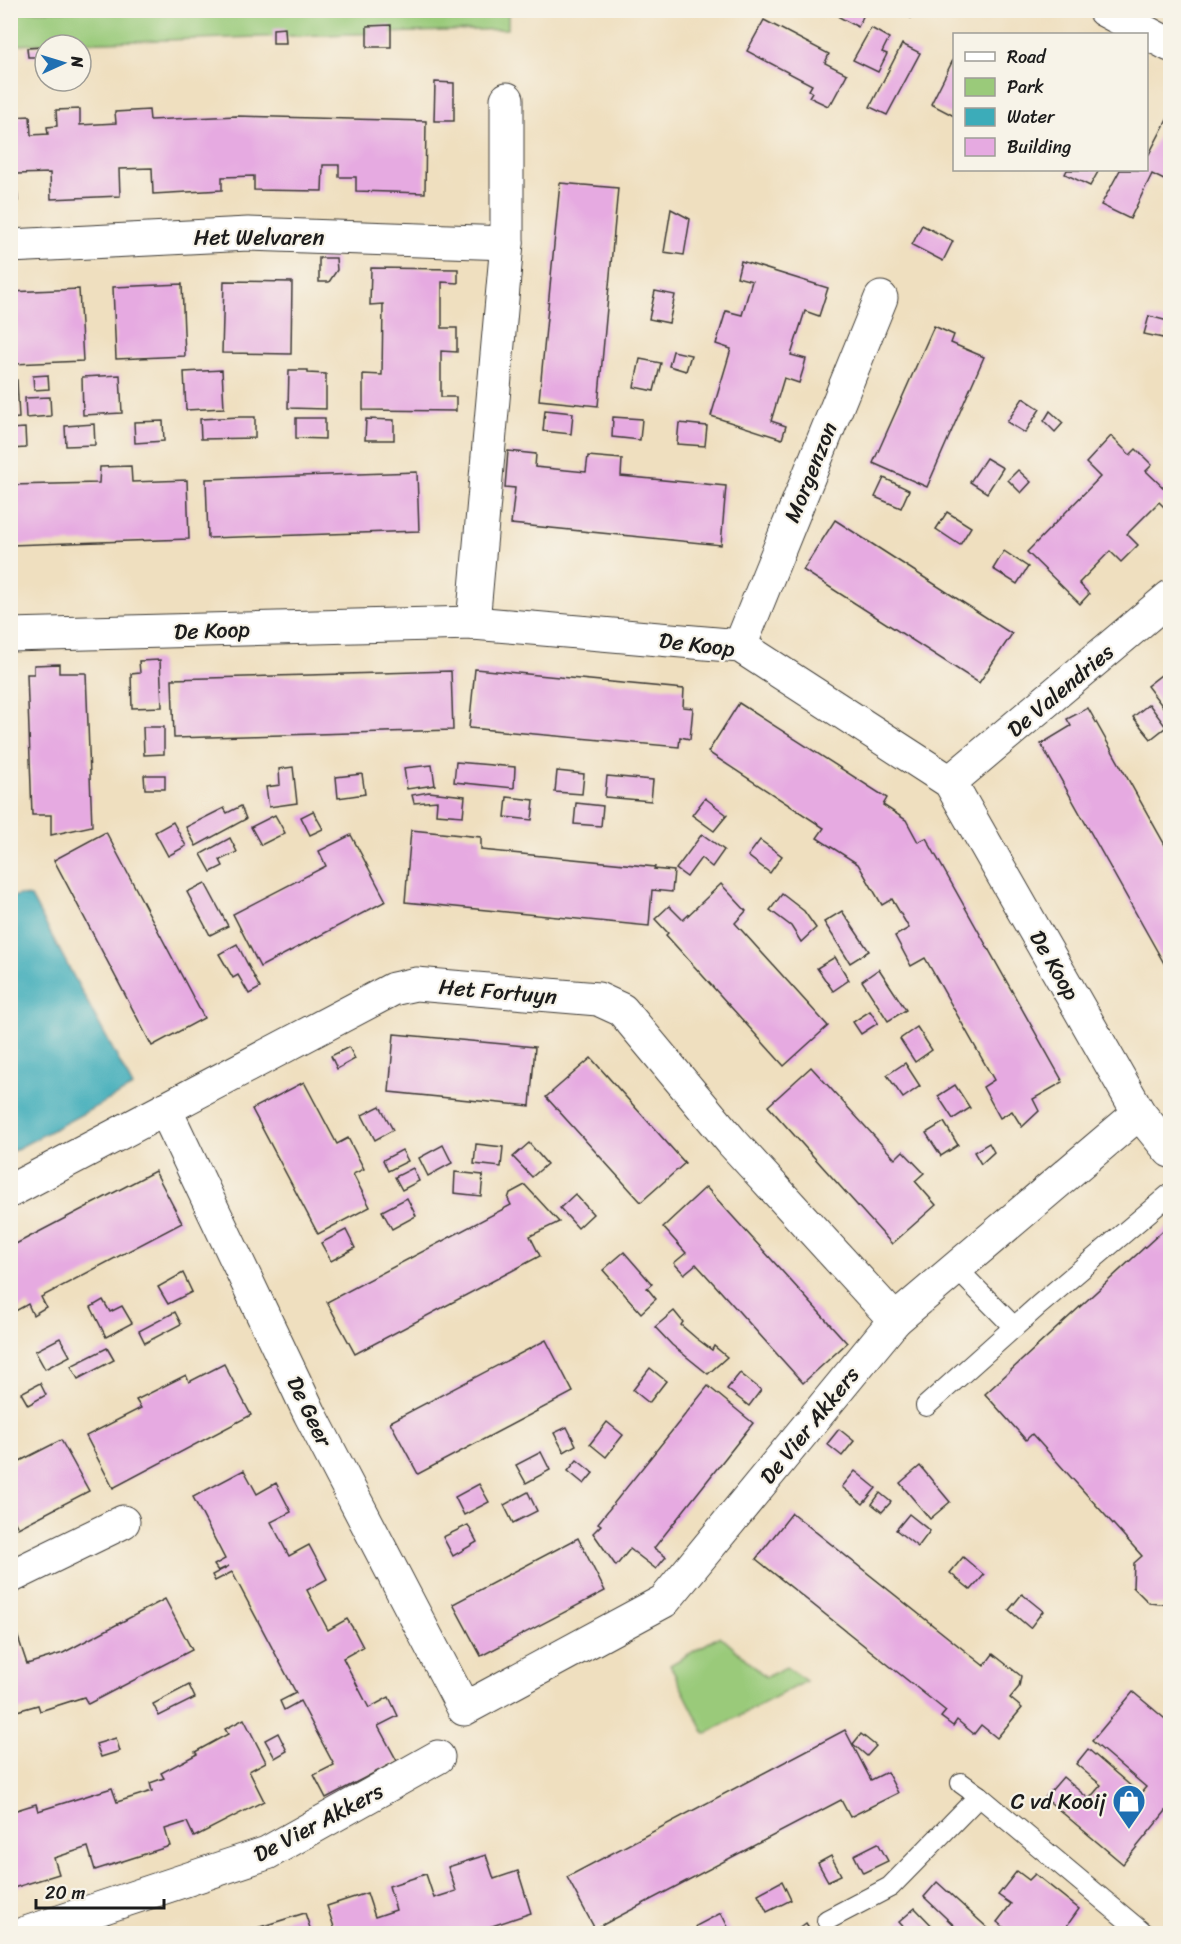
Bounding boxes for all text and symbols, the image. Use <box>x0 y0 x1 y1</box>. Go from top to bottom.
north arrow <box>33 33 93 93</box>
legend <box>953 33 1148 171</box>
text: Road <box>1007 41 1047 73</box>
text: N <box>63 54 92 69</box>
text: Park <box>1007 71 1044 103</box>
text: Water <box>1007 101 1056 133</box>
text: Building <box>1007 131 1071 163</box>
street label: Het Welvaren <box>194 218 324 257</box>
street label: Morgenzon <box>773 416 848 529</box>
street label: De Koop <box>173 610 251 651</box>
street label: De Koop <box>657 621 737 669</box>
street label: De Valendries <box>998 633 1124 747</box>
street label: De Koop <box>1019 923 1091 1008</box>
street label: Het Fortuyn <box>437 967 559 1016</box>
street label: De Vier Akkers <box>749 1357 870 1493</box>
street label: De Geer <box>276 1369 344 1455</box>
street label: De Vier Akkers <box>246 1771 391 1873</box>
place label: C vd Kooij <box>1011 1782 1108 1821</box>
shop icon: C vd Kooij <box>1111 1783 1147 1830</box>
scale bar <box>36 1872 164 1910</box>
text: 20 m <box>45 1877 85 1909</box>

